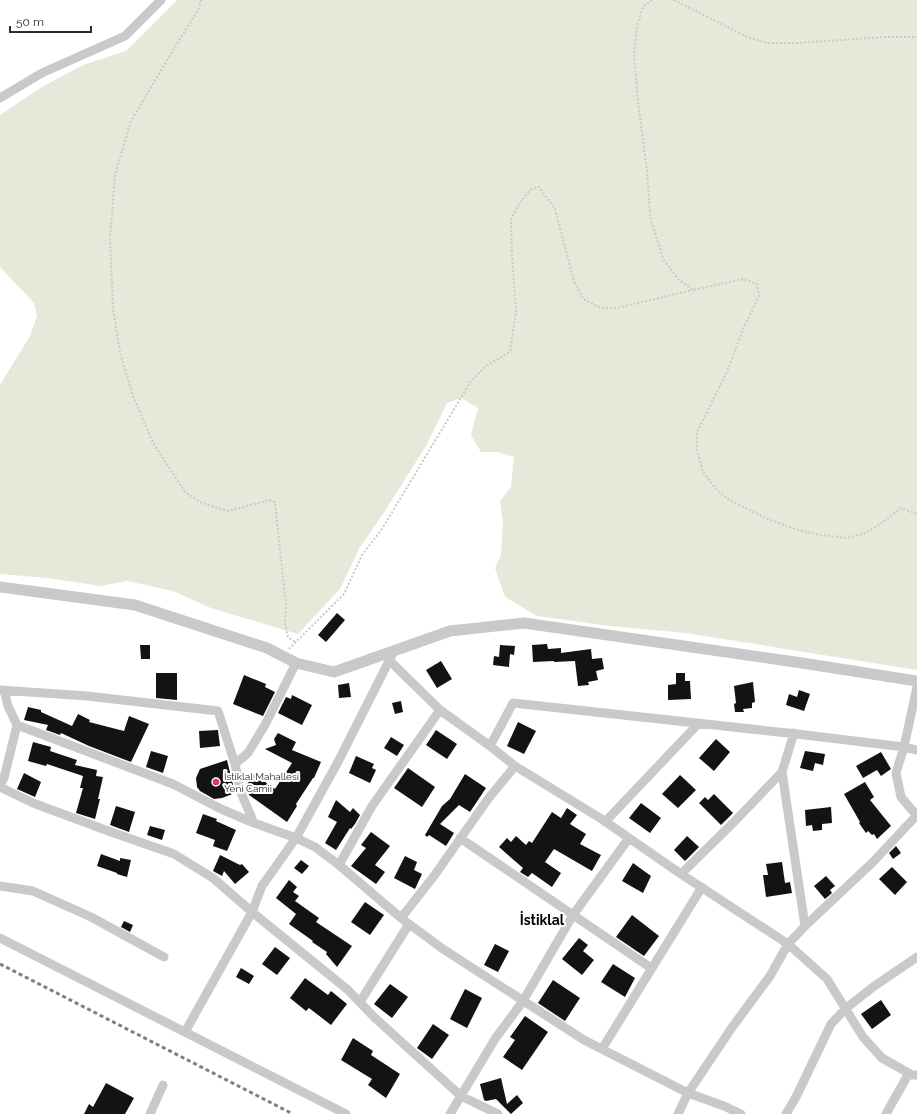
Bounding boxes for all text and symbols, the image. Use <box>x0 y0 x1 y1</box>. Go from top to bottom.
scale bar <box>10 8 91 34</box>
text: 50 m <box>16 15 44 29</box>
place label: İstiklal Mahallesi Yeni Camii <box>224 771 299 794</box>
marker: İstiklal Mahallesi Yeni Camii <box>211 777 221 787</box>
district label: İstiklal <box>520 911 565 928</box>

